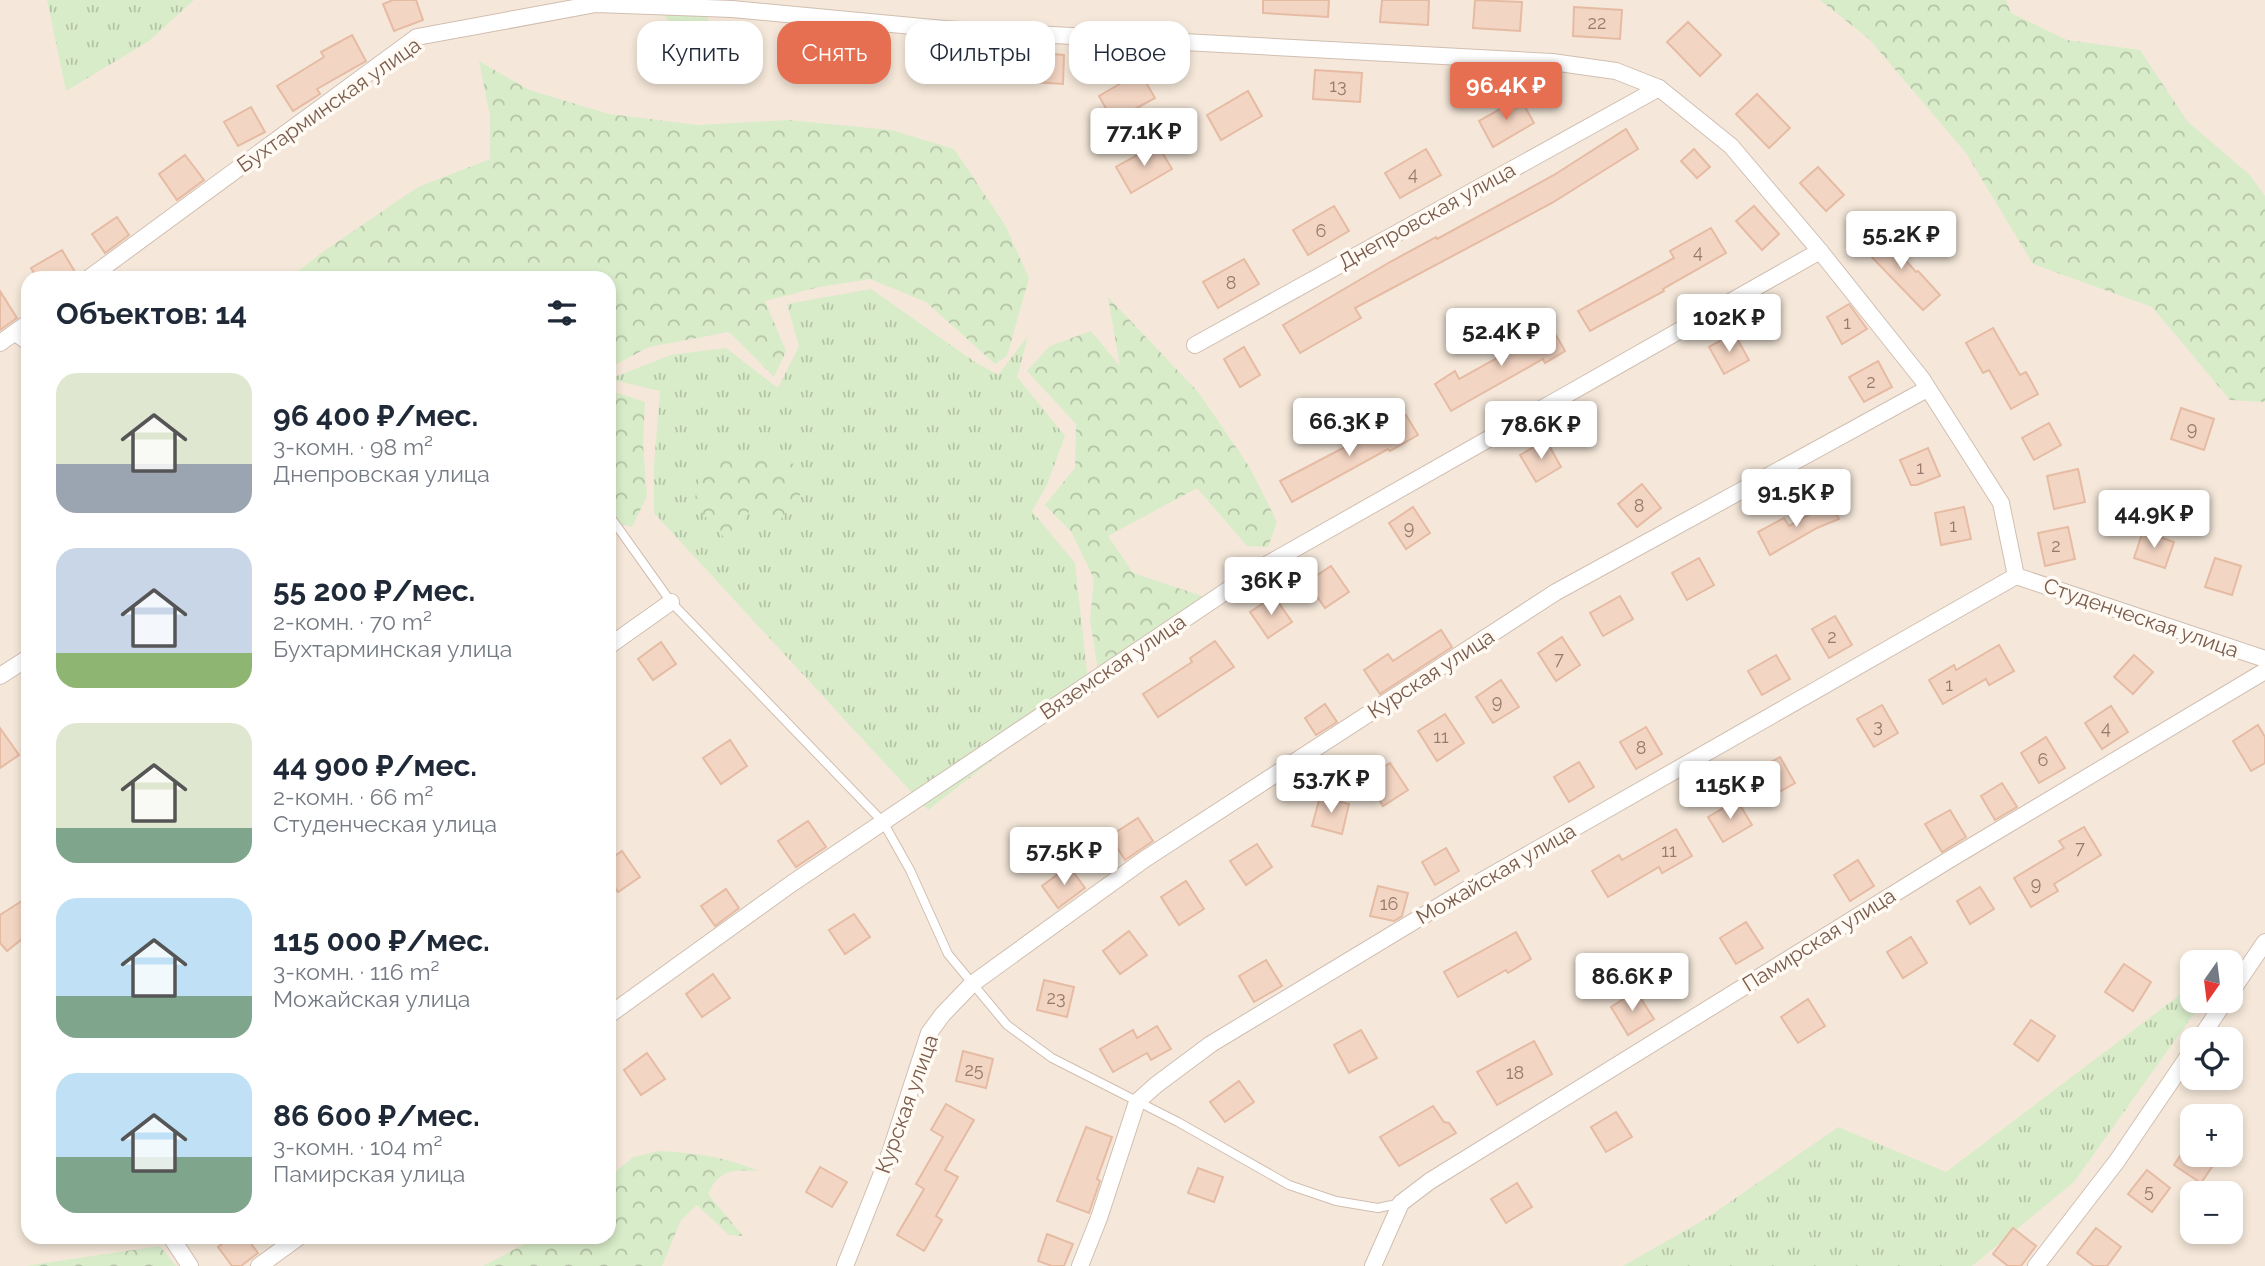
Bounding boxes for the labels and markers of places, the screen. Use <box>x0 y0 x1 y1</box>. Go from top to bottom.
pin: 96.4K ₽ <box>1441 62 1571 122</box>
pin: 77.1K ₽ <box>1079 108 1209 168</box>
pin: 55.2K ₽ <box>1836 212 1966 271</box>
pin: 102K ₽ <box>1672 294 1786 354</box>
pin: 52.4K ₽ <box>1436 308 1566 368</box>
pin: 66.3K ₽ <box>1284 398 1414 458</box>
pin: 78.6K ₽ <box>1476 402 1606 461</box>
pin: 91.5K ₽ <box>1731 470 1861 529</box>
pin: 44.9K ₽ <box>2089 490 2219 550</box>
pin: 36K ₽ <box>1222 558 1320 617</box>
pin: 53.7K ₽ <box>1266 756 1396 815</box>
pin: 115K ₽ <box>1673 762 1787 821</box>
pin: 57.5K ₽ <box>999 828 1129 887</box>
pin: 86.6K ₽ <box>1567 954 1697 1013</box>

